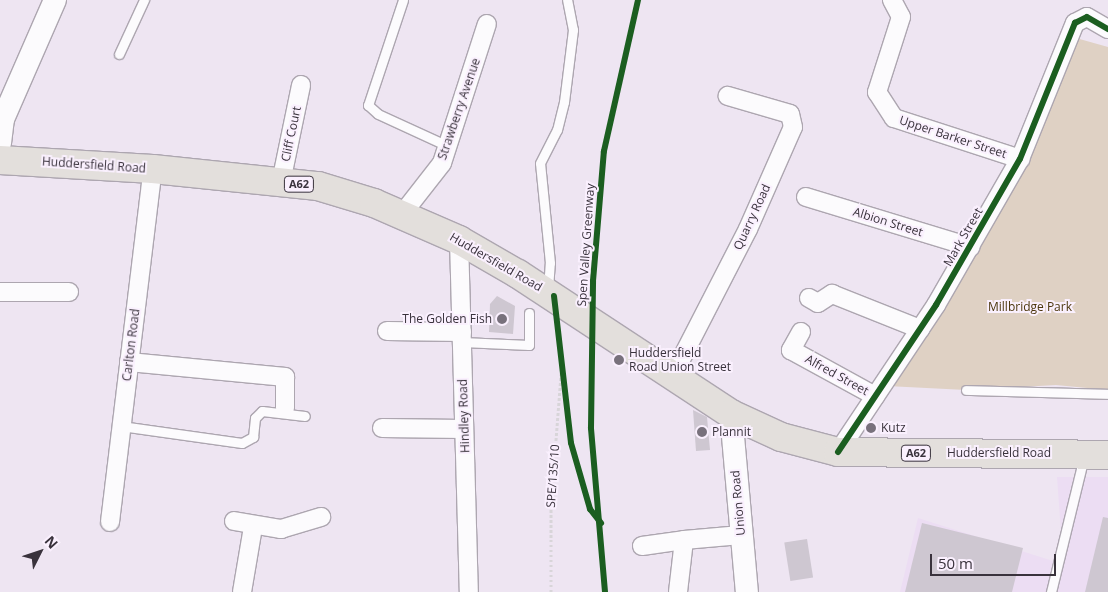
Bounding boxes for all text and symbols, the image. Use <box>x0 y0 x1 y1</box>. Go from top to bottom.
street label: Strawberry Avenue <box>435 56 483 162</box>
street label: Cliff Court <box>278 105 304 163</box>
street label: Upper Barker Street <box>897 113 1009 161</box>
street label: Huddersfield Road <box>42 154 146 176</box>
road number: A62 <box>283 175 315 192</box>
street label: Quarry Road <box>730 182 774 252</box>
street label: Spen Valley Greenway <box>575 183 597 307</box>
street label: Albion Street <box>851 205 925 239</box>
street label: Mark Street <box>940 205 986 269</box>
street label: Huddersfield Road <box>447 230 545 294</box>
park label: Millbridge Park <box>988 300 1072 314</box>
street label: Carlton Road <box>119 308 143 382</box>
place label: The Golden Fish <box>402 312 492 326</box>
marker: The Golden Fish <box>496 313 508 325</box>
place label: Huddersfield Road Union Street <box>629 346 731 374</box>
street label: Alfred Street <box>803 352 871 398</box>
marker: Huddersfield Road Union Street <box>613 354 625 366</box>
street label: Hindley Road <box>456 379 472 453</box>
place label: Kutz <box>881 421 906 435</box>
marker: Kutz <box>865 422 877 434</box>
place label: Plannit <box>712 425 751 439</box>
marker: Plannit <box>696 426 708 438</box>
street label: SPE/135/10 <box>544 444 562 508</box>
road number: A62 <box>900 444 932 462</box>
street label: Huddersfield Road <box>947 446 1051 460</box>
street label: Union Road <box>728 470 748 536</box>
north arrow <box>15 527 65 577</box>
text: N <box>41 531 63 552</box>
scale bar <box>933 544 1059 576</box>
text: 50 m <box>938 553 973 573</box>

